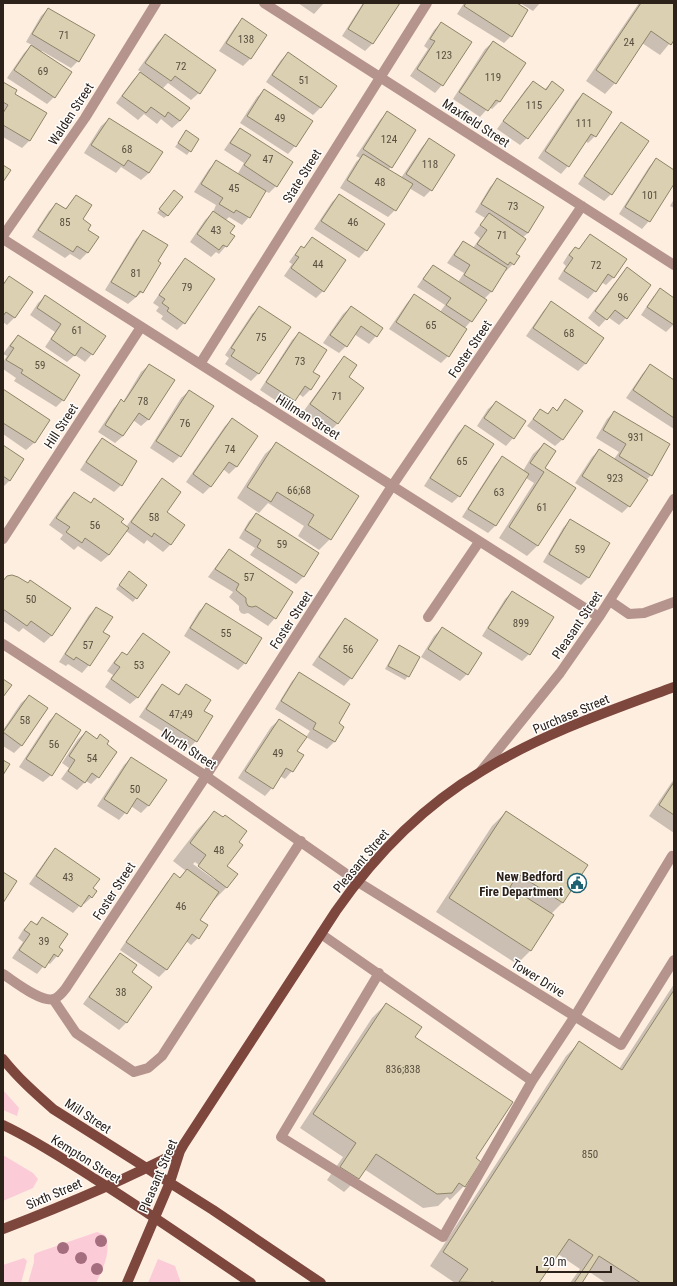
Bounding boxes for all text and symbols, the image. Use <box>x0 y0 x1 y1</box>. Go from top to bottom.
house number: 71 <box>59 29 69 42</box>
house number: 138 <box>238 33 254 46</box>
house number: 24 <box>624 36 635 49</box>
house number: 123 <box>436 49 452 62</box>
house number: 72 <box>176 60 186 73</box>
house number: 69 <box>38 65 48 78</box>
house number: 119 <box>485 71 501 84</box>
house number: 51 <box>299 74 309 87</box>
street label: Walden Street <box>45 80 97 148</box>
street label: Maxfield Street <box>440 96 513 150</box>
house number: 115 <box>526 99 542 112</box>
house number: 49 <box>275 112 285 125</box>
house number: 111 <box>576 117 592 130</box>
house number: 124 <box>381 133 398 146</box>
house number: 68 <box>122 143 132 156</box>
street label: State Street <box>280 146 324 206</box>
house number: 47 <box>263 153 273 166</box>
house number: 118 <box>422 158 438 171</box>
house number: 48 <box>375 176 385 189</box>
house number: 45 <box>229 182 239 195</box>
house number: 101 <box>642 189 658 202</box>
house number: 73 <box>508 200 518 213</box>
house number: 85 <box>60 216 70 229</box>
house number: 46 <box>348 216 358 229</box>
house number: 43 <box>211 224 221 237</box>
house number: 71 <box>497 229 507 242</box>
house number: 44 <box>313 258 324 271</box>
house number: 72 <box>591 259 601 272</box>
house number: 81 <box>131 267 141 280</box>
house number: 79 <box>182 281 192 294</box>
house number: 96 <box>618 291 628 304</box>
street label: Foster Street <box>445 317 495 381</box>
house number: 65 <box>426 319 436 332</box>
house number: 61 <box>72 324 82 337</box>
house number: 68 <box>564 327 574 340</box>
house number: 75 <box>256 331 266 344</box>
house number: 73 <box>295 355 305 368</box>
house number: 59 <box>35 359 45 372</box>
house number: 71 <box>332 390 342 403</box>
street label: Hillman Street <box>273 391 343 443</box>
house number: 78 <box>138 395 148 408</box>
street label: Hill Street <box>41 401 81 451</box>
house number: 76 <box>180 417 190 430</box>
house number: 931 <box>628 431 644 444</box>
house number: 74 <box>225 443 236 456</box>
house number: 65 <box>457 455 467 468</box>
house number: 923 <box>607 472 623 485</box>
house number: 66;68 <box>287 484 311 497</box>
house number: 63 <box>494 486 504 499</box>
house number: 61 <box>537 501 547 514</box>
house number: 58 <box>149 511 159 524</box>
house number: 56 <box>90 519 100 532</box>
house number: 59 <box>277 538 287 551</box>
house number: 59 <box>575 543 585 556</box>
house number: 57 <box>244 571 254 584</box>
street label: Foster Street <box>267 588 315 652</box>
street label: Pleasant Street <box>549 588 605 662</box>
house number: 50 <box>26 593 36 606</box>
house number: 899 <box>513 617 529 630</box>
house number: 55 <box>221 627 231 640</box>
house number: 57 <box>83 639 93 652</box>
house number: 56 <box>343 643 353 656</box>
house number: 53 <box>134 659 144 672</box>
street label: Purchase Street <box>531 691 611 737</box>
house number: 47;49 <box>169 708 193 721</box>
house number: 58 <box>20 714 30 727</box>
street label: North Street <box>159 726 219 772</box>
house number: 56 <box>49 738 59 751</box>
house number: 49 <box>273 747 283 760</box>
house number: 54 <box>87 752 98 765</box>
house number: 50 <box>130 783 140 796</box>
street label: Pleasant Street <box>330 826 392 896</box>
house number: 48 <box>214 844 224 857</box>
street label: Foster Street <box>90 859 138 923</box>
place label: New Bedford Fire Department <box>479 869 563 899</box>
house number: 43 <box>63 871 73 884</box>
public building icon: New Bedford Fire Department <box>566 872 588 894</box>
house number: 46 <box>176 900 186 913</box>
house number: 39 <box>39 935 49 948</box>
street label: Tower Drive <box>509 956 567 1000</box>
house number: 38 <box>116 986 126 999</box>
house number: 836;838 <box>386 1063 420 1076</box>
street label: Mill Street <box>62 1095 114 1137</box>
street label: Kempton Street <box>48 1132 124 1186</box>
street label: Pleasant Street <box>136 1137 180 1215</box>
house number: 850 <box>582 1148 598 1161</box>
street label: Sixth Street <box>24 1176 84 1212</box>
scale bar <box>537 1248 611 1274</box>
text: 20 m <box>543 1255 567 1269</box>

